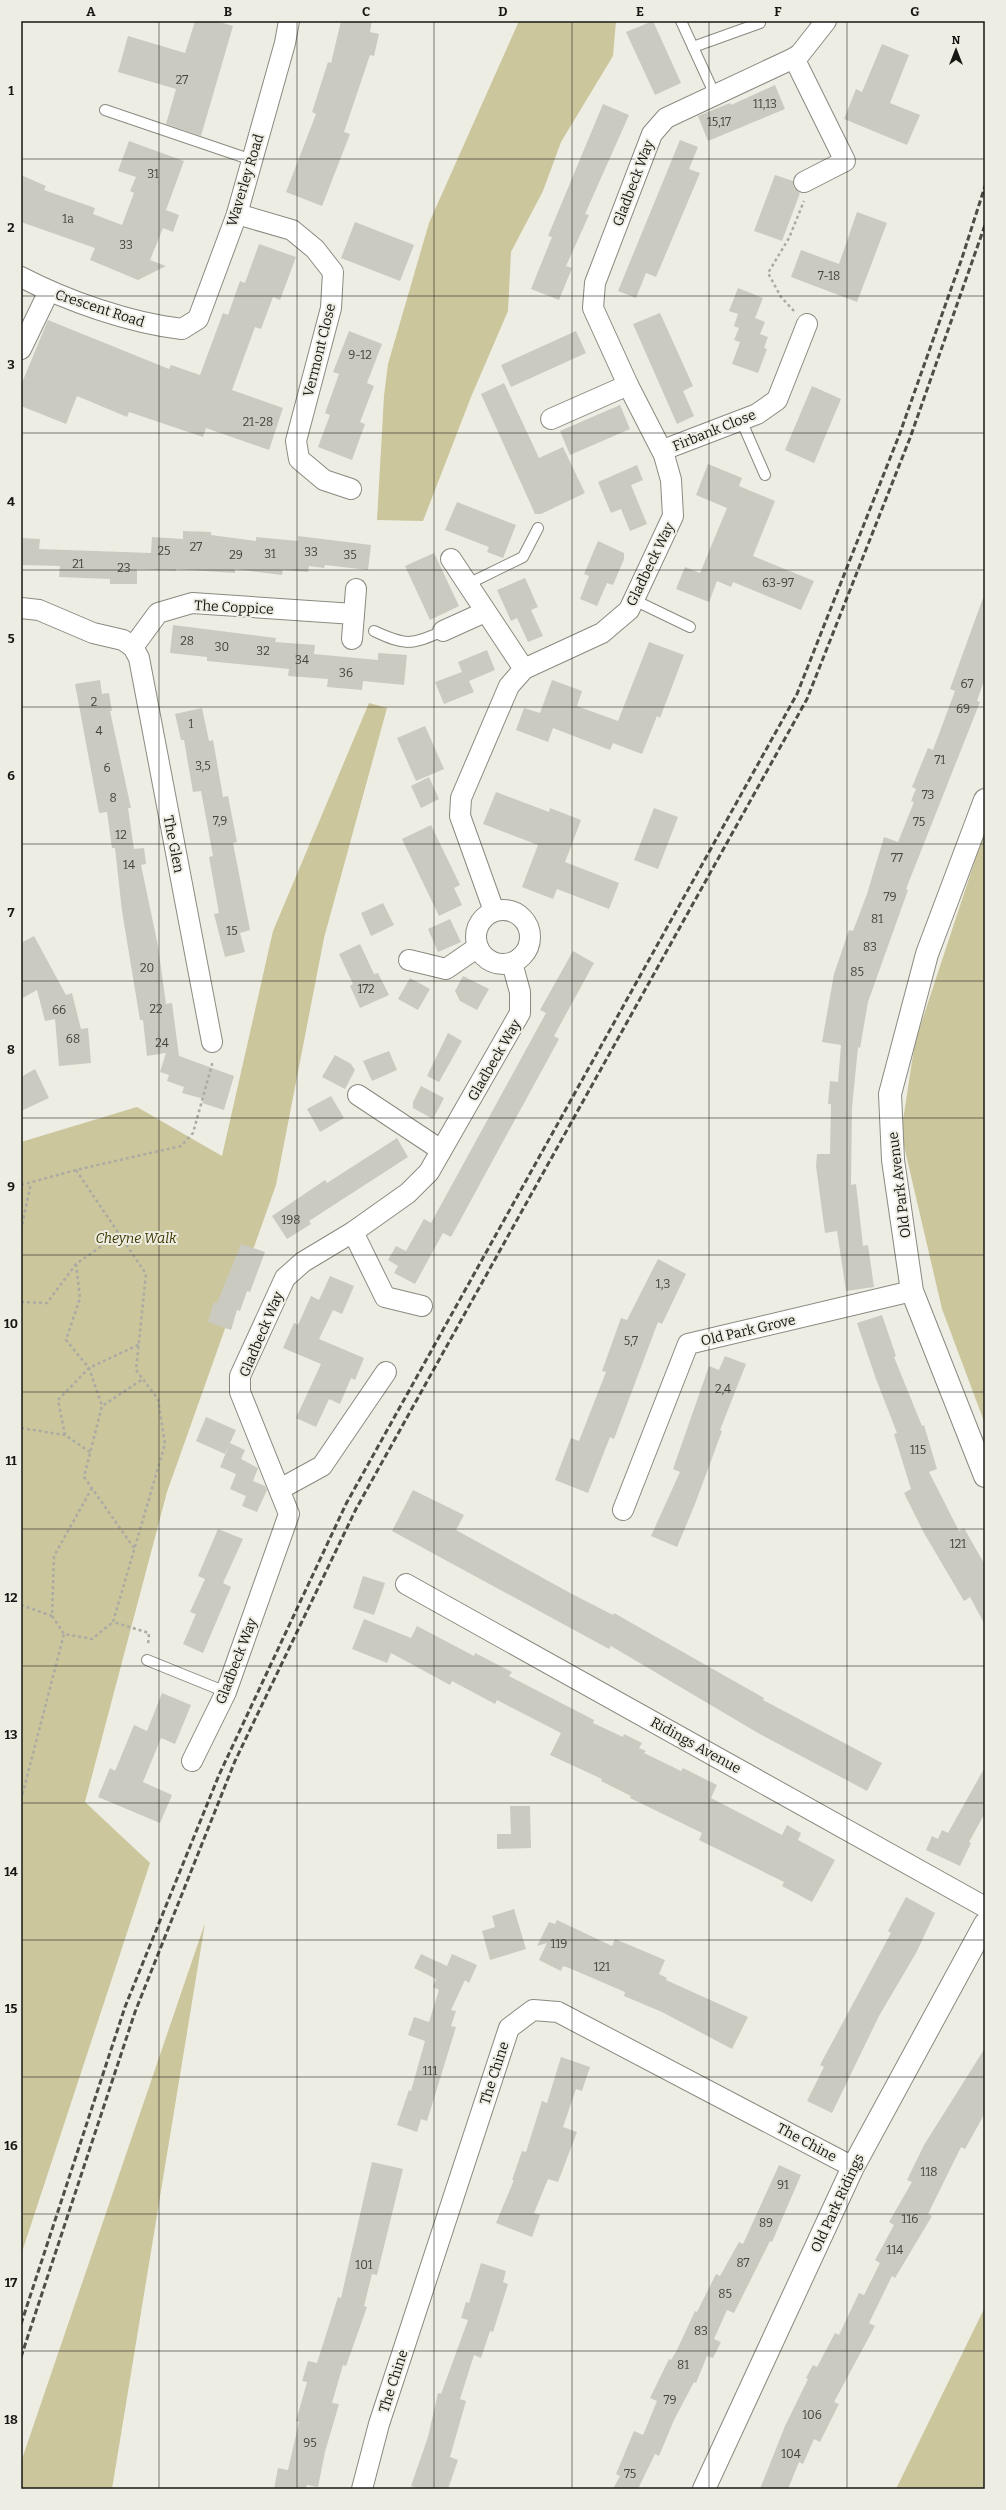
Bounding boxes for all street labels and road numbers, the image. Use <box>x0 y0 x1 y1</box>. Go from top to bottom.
street label: Waverley Road <box>223 132 268 228</box>
street label: Gladbeck Way <box>609 137 658 229</box>
street label: Crescent Road <box>53 286 147 331</box>
street label: Vermont Close <box>300 302 339 399</box>
street label: Firbank Close <box>670 406 758 455</box>
street label: Gladbeck Way <box>623 519 678 609</box>
street label: The Coppice <box>194 597 274 618</box>
street label: The Glen <box>160 814 187 874</box>
street label: Gladbeck Way <box>464 1016 525 1104</box>
street label: Old Park Avenue <box>885 1131 914 1239</box>
street label: Gladbeck Way <box>236 1288 287 1379</box>
street label: Old Park Grove <box>699 1311 797 1350</box>
street label: Gladbeck Way <box>212 1615 261 1707</box>
street label: Ridings Avenue <box>647 1714 744 1777</box>
street label: The Chine <box>476 2040 513 2107</box>
street label: The Chine <box>774 2120 840 2165</box>
street label: Old Park Ridings <box>807 2151 868 2255</box>
street label: The Chine <box>375 2348 412 2415</box>

